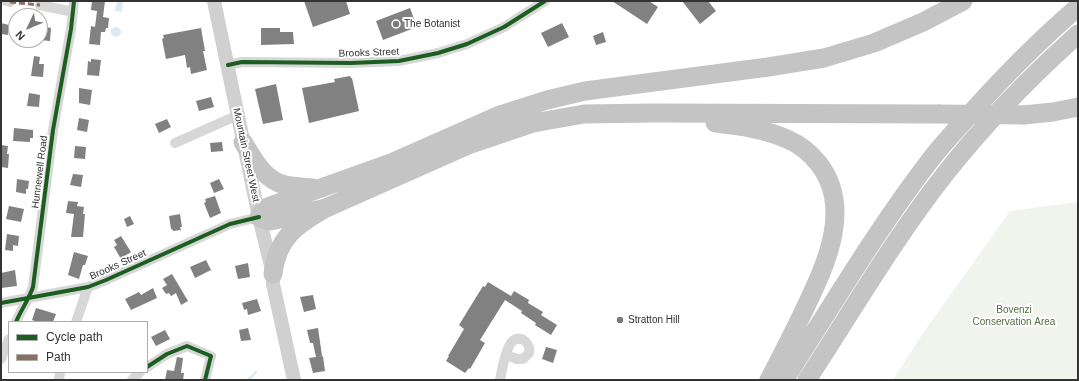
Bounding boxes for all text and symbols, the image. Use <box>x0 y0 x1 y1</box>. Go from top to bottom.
north arrow <box>8 8 48 48</box>
place label: The Botanist <box>404 18 460 30</box>
marker: The Botanist <box>391 19 401 29</box>
text: N <box>13 29 27 43</box>
street label: Brooks Street <box>339 46 399 60</box>
street label: Mountain Street West <box>230 107 262 203</box>
street label: Hunnewell Road <box>30 135 50 209</box>
street label: Brooks Street <box>88 247 148 283</box>
park label: Bovenzi Conservation Area <box>973 304 1055 328</box>
place label: Stratton Hill <box>628 314 680 326</box>
marker: Stratton Hill <box>615 315 625 325</box>
legend <box>8 321 148 373</box>
text: Cycle path <box>46 330 103 344</box>
text: Path <box>46 350 71 364</box>

